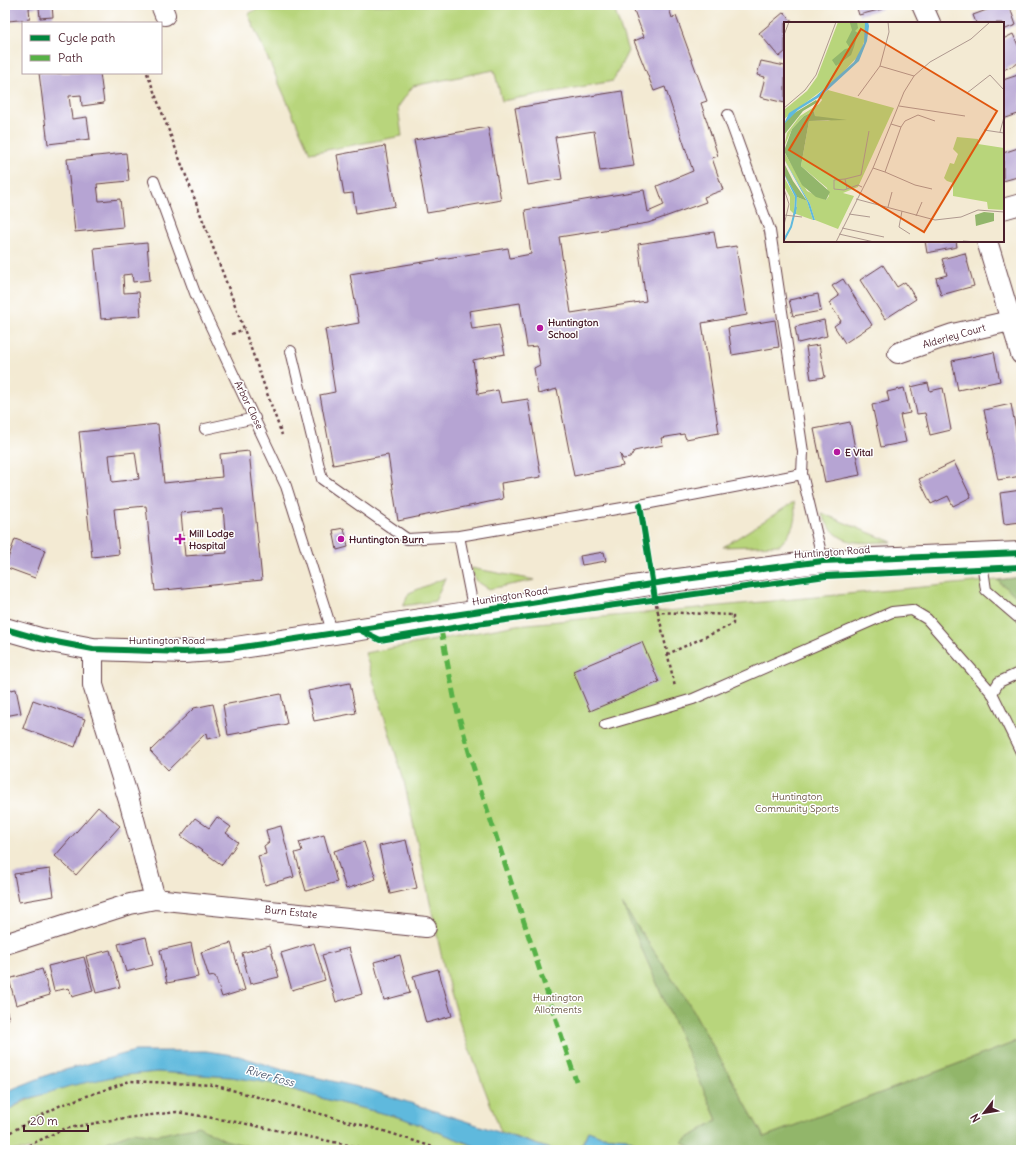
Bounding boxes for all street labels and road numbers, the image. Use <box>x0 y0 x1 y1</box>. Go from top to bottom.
street label: Alderley Court <box>921 321 988 351</box>
street label: Arbor Close <box>232 379 266 431</box>
street label: Huntington Road <box>793 543 871 561</box>
street label: Huntington Road <box>471 584 549 608</box>
street label: Huntington Road <box>129 634 205 647</box>
street label: Burn Estate <box>264 903 318 921</box>

